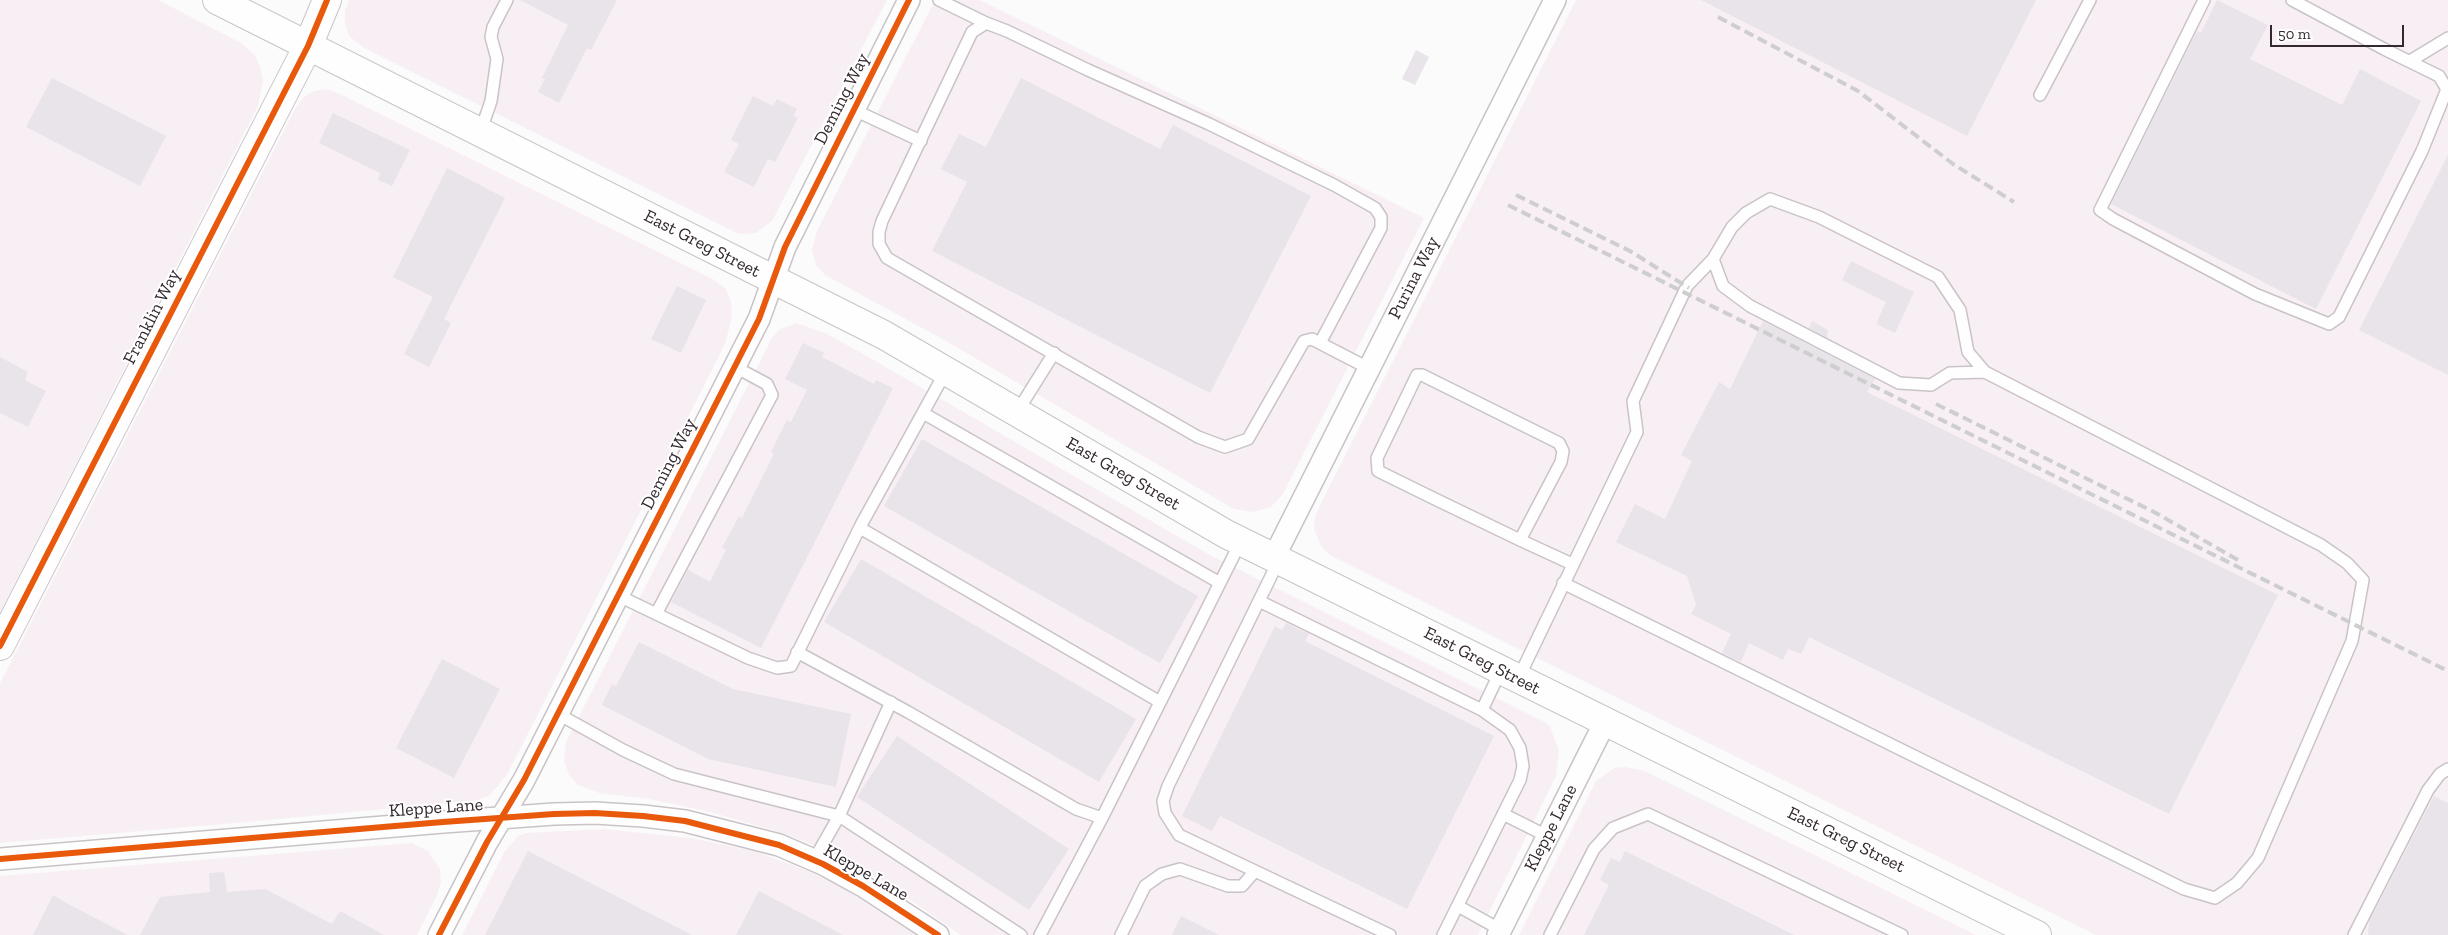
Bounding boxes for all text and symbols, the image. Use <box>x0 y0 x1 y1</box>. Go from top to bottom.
scale bar <box>2273 15 2407 47</box>
text: 50 m <box>2278 25 2311 43</box>
street label: Deming Way <box>810 50 874 148</box>
street label: East Greg Street <box>640 205 764 283</box>
street label: Purina Way <box>1384 233 1444 323</box>
street label: Franklin Way <box>119 266 185 368</box>
street label: Deming Way <box>637 415 701 513</box>
street label: East Greg Street <box>1062 433 1184 515</box>
street label: East Greg Street <box>1420 622 1544 700</box>
street label: Kleppe Lane <box>1520 781 1582 875</box>
street label: Kleppe Lane <box>388 794 484 822</box>
street label: East Greg Street <box>1784 802 1908 878</box>
street label: Kleppe Lane <box>820 840 912 906</box>

